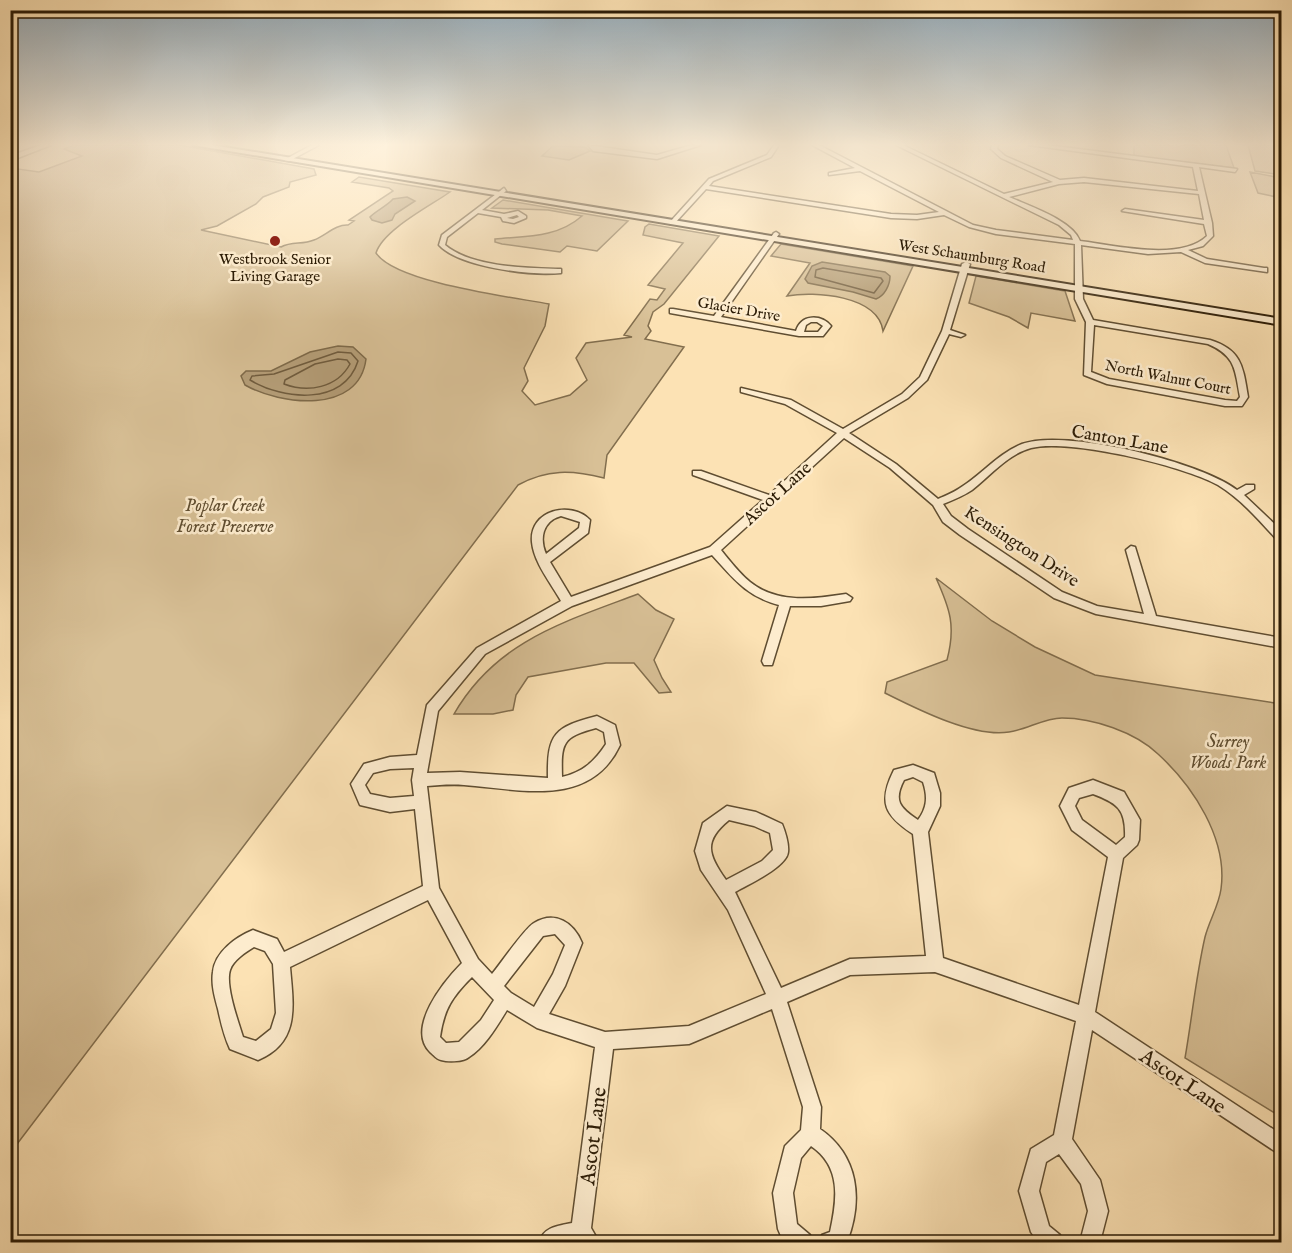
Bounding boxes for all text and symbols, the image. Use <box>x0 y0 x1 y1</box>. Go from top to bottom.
marker: Westbrook Senior Living Garage <box>268 234 282 248</box>
street label: West Schaumburg Road <box>897 235 1048 278</box>
place label: Westbrook Senior Living Garage <box>219 250 331 286</box>
street label: Glacier Drive <box>696 293 782 326</box>
street label: North Walnut Court <box>1103 356 1232 399</box>
street label: Canton Lane <box>1070 421 1170 460</box>
street label: Ascot Lane <box>738 457 817 532</box>
park label: Poplar Creek Forest Preserve <box>176 495 274 539</box>
street label: Kensington Drive <box>959 501 1083 593</box>
park label: Surrey Woods Park <box>1189 731 1267 775</box>
street label: Ascot Lane <box>1133 1043 1231 1121</box>
street label: Ascot Lane <box>575 1085 614 1188</box>

